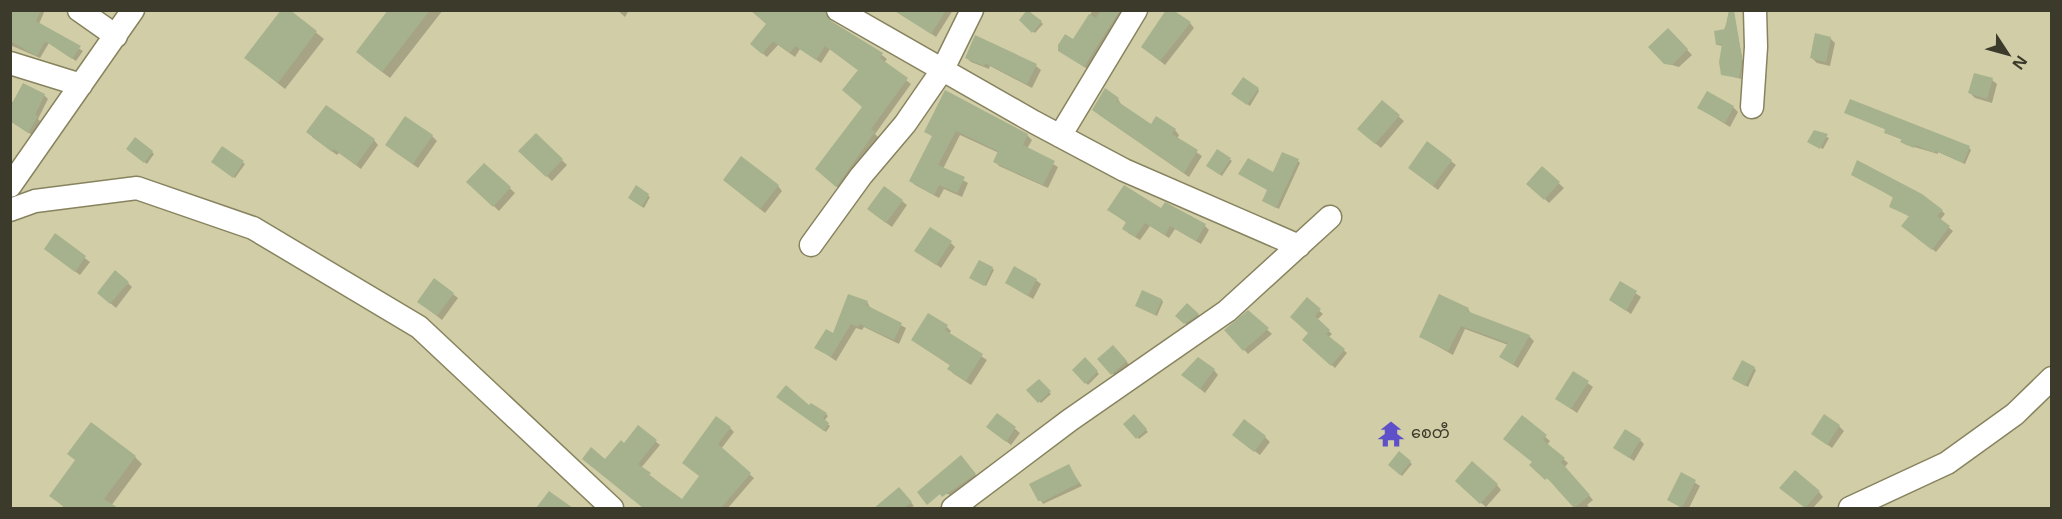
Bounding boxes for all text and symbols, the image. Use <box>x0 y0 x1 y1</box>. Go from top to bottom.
north arrow <box>1978 24 2038 84</box>
text: N <box>2000 46 2036 77</box>
place label: စေတီ <box>1411 417 1450 452</box>
temple icon: စေတီ <box>1376 419 1406 449</box>

